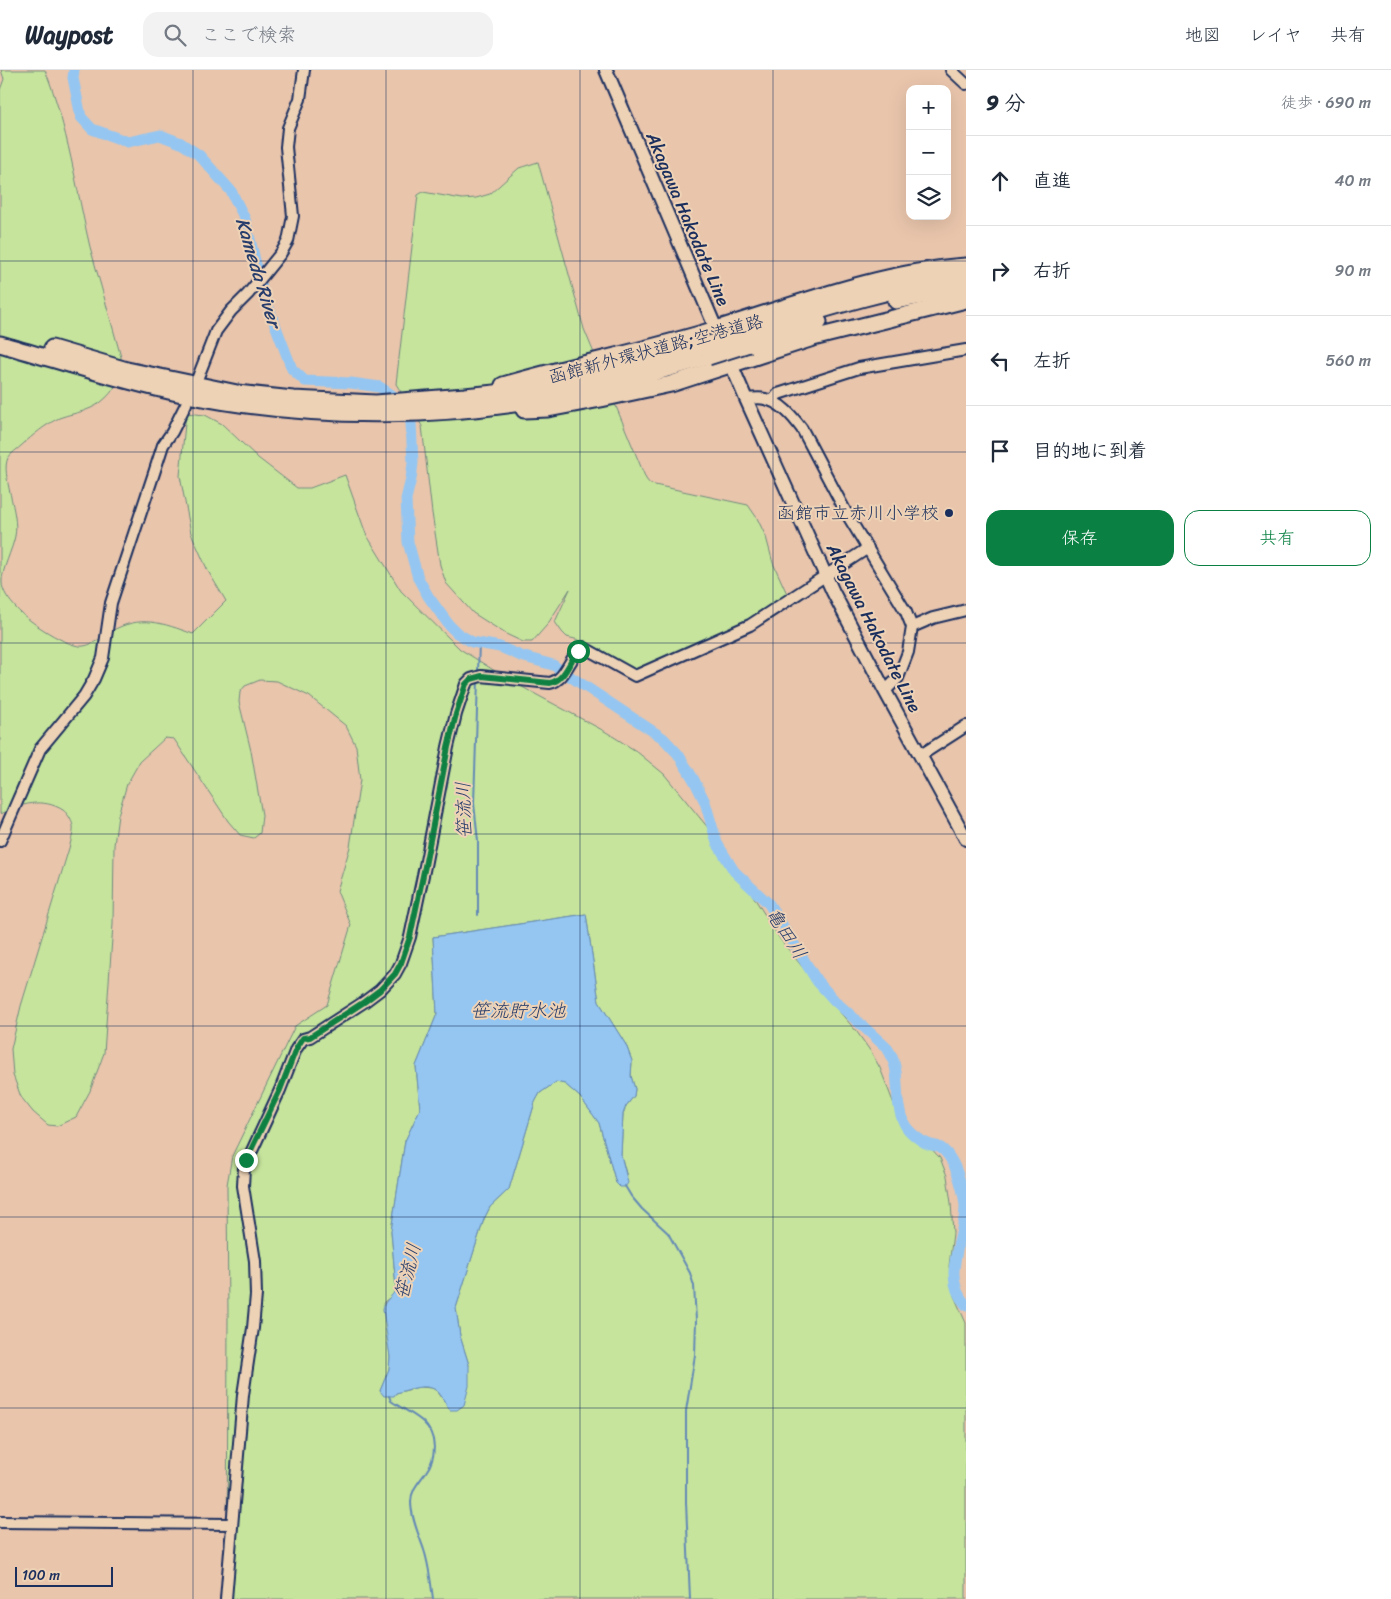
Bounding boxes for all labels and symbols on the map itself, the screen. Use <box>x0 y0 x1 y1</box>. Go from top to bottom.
street label: Akagawa Hakodate Line <box>636 126 739 311</box>
water label: Kameda River <box>226 213 292 334</box>
street label: 函館新外環状道路;空港道路 <box>545 305 767 393</box>
place label: 函館市立赤川小学校 <box>777 497 939 529</box>
marker: 函館市立赤川小学校 <box>943 507 955 519</box>
street label: Akagawa Hakodate Line <box>817 537 931 719</box>
route start <box>567 640 590 663</box>
water label: 笹流川 <box>446 781 481 839</box>
water label: 亀田川 <box>757 900 816 966</box>
water label: 笹流貯水池 <box>470 994 566 1027</box>
route end <box>235 1149 258 1172</box>
water label: 笹流川 <box>385 1239 430 1303</box>
scale bar <box>15 1564 112 1587</box>

